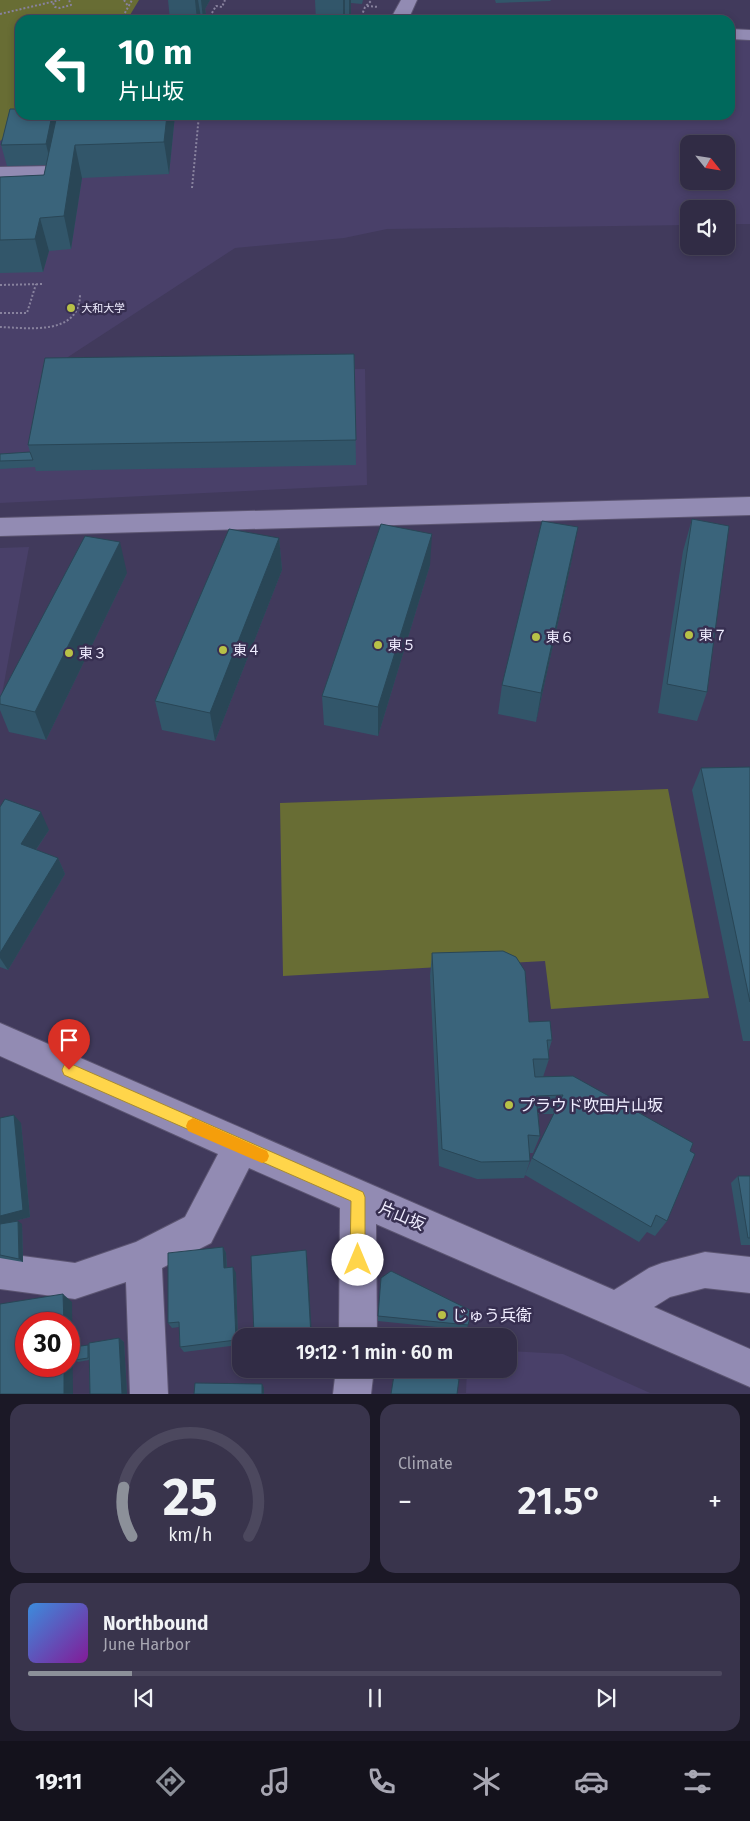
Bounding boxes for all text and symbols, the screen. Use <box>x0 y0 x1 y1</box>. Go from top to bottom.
text: 10 m <box>118 31 193 73</box>
icon: left <box>35 35 100 100</box>
text: 片山坂 <box>118 78 184 105</box>
north arrow <box>680 135 735 190</box>
map controls <box>680 135 735 255</box>
button: sound <box>680 200 735 255</box>
marker: 大和大学 <box>65 302 77 314</box>
place label: 大和大学 <box>81 302 125 315</box>
place label: 東７ <box>699 627 727 644</box>
place label: 東６ <box>546 629 574 646</box>
marker: 東７ <box>683 629 695 641</box>
marker: 東６ <box>530 631 542 643</box>
place label: 東５ <box>388 637 416 654</box>
marker: 東５ <box>372 639 384 651</box>
place label: 東４ <box>233 642 261 659</box>
marker: 東４ <box>217 644 229 656</box>
place label: 東３ <box>79 645 107 662</box>
marker: 東３ <box>63 647 75 659</box>
pin <box>48 1019 90 1070</box>
icon: arrive <box>55 1026 83 1054</box>
place label: プラウド吹田片山坂 <box>519 1096 663 1115</box>
marker: プラウド吹田片山坂 <box>503 1099 515 1111</box>
street label: 片山坂 <box>376 1198 428 1234</box>
position arrow <box>331 1233 383 1285</box>
place label: じゅう兵衛 <box>452 1306 532 1325</box>
marker: じゅう兵衛 <box>436 1309 448 1321</box>
speed limit sign: 30 <box>15 1312 80 1377</box>
text: 19:12 · 1 min · 60 m <box>296 1341 453 1364</box>
text: Climate <box>398 1454 453 1473</box>
text: 25 <box>163 1466 217 1529</box>
text: 21.5° <box>518 1478 602 1524</box>
text: − <box>398 1485 412 1518</box>
text: + <box>708 1485 722 1518</box>
text: km/h <box>168 1524 212 1546</box>
text: Northbound <box>103 1612 208 1635</box>
text: June Harbor <box>103 1635 190 1654</box>
icon: previous <box>130 1684 158 1712</box>
icon: pause <box>361 1684 389 1712</box>
icon: next <box>592 1684 620 1712</box>
icon: directions <box>153 1764 188 1799</box>
icon: music <box>258 1764 293 1799</box>
icon: phone <box>364 1764 399 1799</box>
icon: climate <box>469 1764 504 1799</box>
icon: car <box>574 1764 609 1799</box>
icon: filters <box>680 1764 715 1799</box>
text: 19:11 <box>35 1768 82 1795</box>

